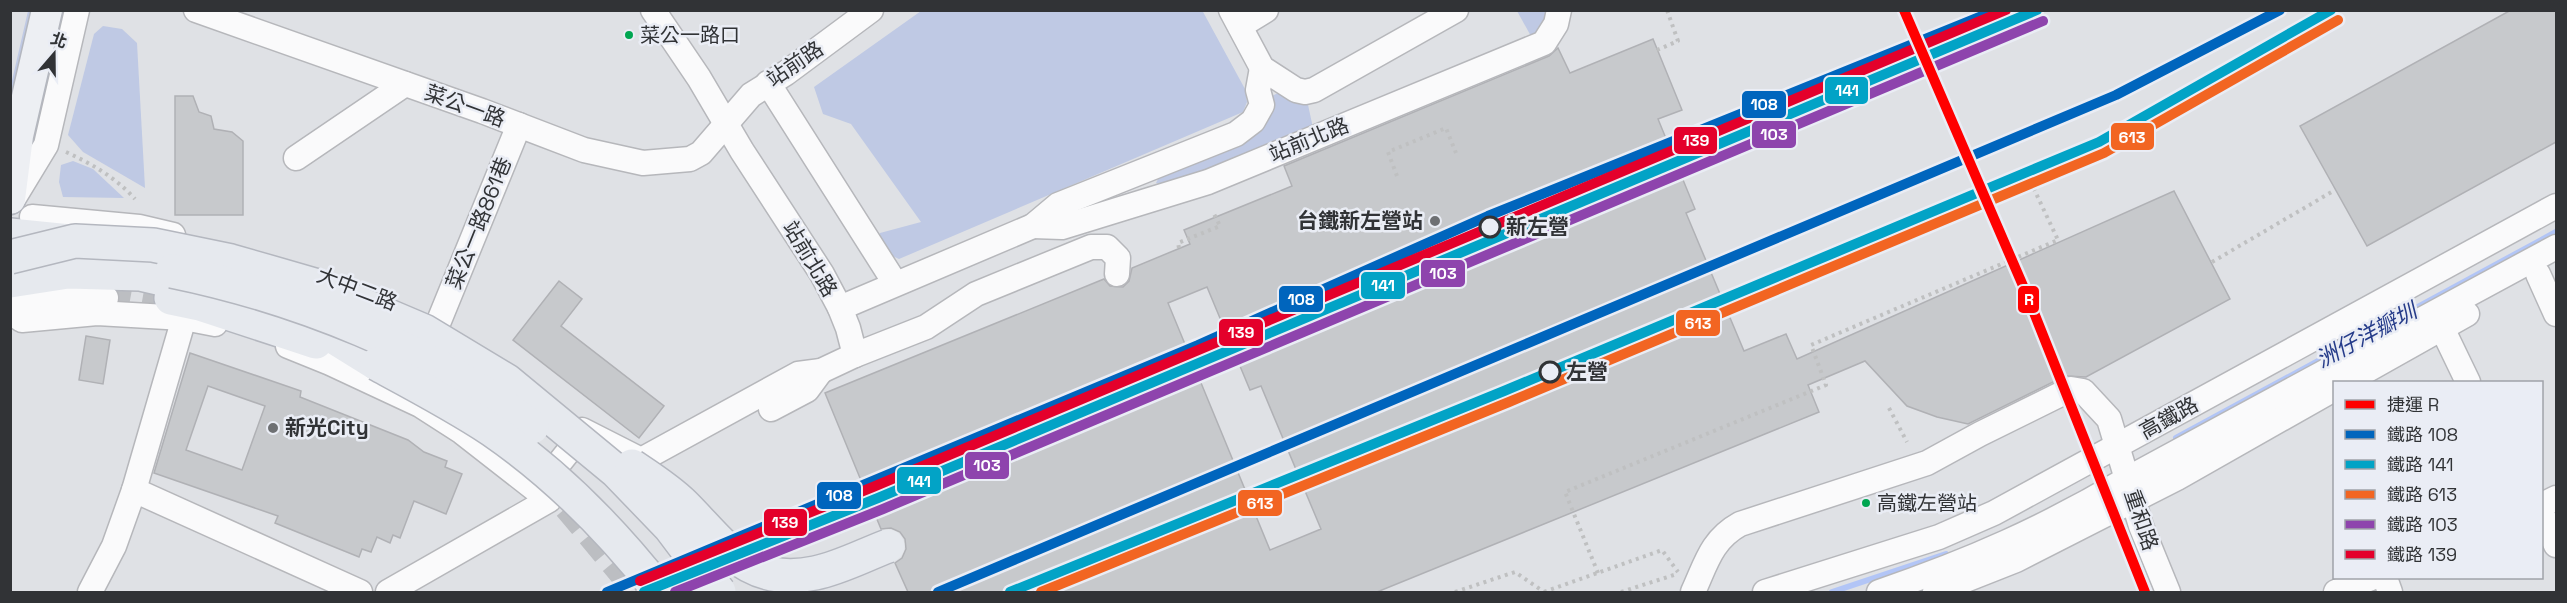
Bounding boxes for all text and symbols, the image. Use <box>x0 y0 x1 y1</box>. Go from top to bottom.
place label: 菜公一路口 <box>640 22 740 48</box>
north arrow <box>24 24 84 84</box>
text: 北 <box>48 28 70 53</box>
marker: 菜公一路口 <box>623 29 635 41</box>
street label: 站前路 <box>761 35 828 92</box>
line badge: 141 <box>1824 76 1869 105</box>
street label: 菜公一路 <box>421 78 509 133</box>
text: 141 <box>1835 80 1859 101</box>
line badge: 108 <box>1741 90 1787 119</box>
text: 108 <box>1750 94 1778 115</box>
street label: 站前北路 <box>1265 111 1353 168</box>
line badge: 103 <box>1751 120 1797 149</box>
line badge: 613 <box>2110 122 2155 151</box>
text: 103 <box>1760 124 1788 145</box>
line badge: 139 <box>1673 126 1718 155</box>
text: 613 <box>2119 127 2146 148</box>
text: 139 <box>1683 130 1710 151</box>
street label: 菜公一路861巷 <box>440 153 517 293</box>
place label: 台鐵新左營站 <box>1297 207 1423 234</box>
place label: 新左營 <box>1506 213 1569 240</box>
marker: 台鐵新左營站 <box>1428 214 1442 228</box>
street label: 站前北路 <box>777 216 844 302</box>
marker: 新左營 <box>1479 216 1501 238</box>
line badge: 103 <box>1420 259 1466 288</box>
street label: 大中二路 <box>313 261 401 316</box>
text: 103 <box>1429 263 1457 284</box>
line badge: 141 <box>1360 271 1406 300</box>
text: 141 <box>1371 275 1395 296</box>
line badge: 108 <box>1278 285 1324 313</box>
line badge: R <box>2017 285 2040 314</box>
text: 108 <box>1287 289 1315 310</box>
text: R <box>2024 289 2034 310</box>
water label: 洲仔洋瓣圳 <box>2311 295 2424 373</box>
line badge: 613 <box>1675 309 1721 337</box>
text: 613 <box>1685 313 1712 334</box>
line badge: 139 <box>1218 318 1264 347</box>
text: 139 <box>1228 322 1255 343</box>
place label: 左營 <box>1566 358 1608 385</box>
marker: 左營 <box>1539 361 1561 383</box>
legend <box>2333 381 2543 579</box>
street label: 高鐵路 <box>2135 390 2203 445</box>
text: 捷運 R <box>2387 393 2439 416</box>
place label: 新光City <box>285 414 369 441</box>
marker: 新光City <box>266 421 280 435</box>
text: 鐵路 108 <box>2387 423 2458 446</box>
line badge: 103 <box>964 451 1010 480</box>
text: 鐵路 141 <box>2387 453 2453 476</box>
text: 103 <box>973 455 1001 476</box>
line badge: 141 <box>896 466 942 495</box>
text: 141 <box>907 471 931 492</box>
line badge: 108 <box>816 481 862 510</box>
text: 鐵路 613 <box>2387 483 2457 506</box>
text: 108 <box>825 485 853 506</box>
street label: 重和路 <box>2118 486 2164 554</box>
line badge: 613 <box>1237 489 1283 517</box>
place label: 高鐵左營站 <box>1877 490 1977 516</box>
text: 613 <box>1247 493 1274 514</box>
marker: 高鐵左營站 <box>1860 497 1872 509</box>
line badge: 139 <box>763 508 808 537</box>
text: 139 <box>772 512 799 533</box>
text: 鐵路 103 <box>2387 513 2458 536</box>
text: 鐵路 139 <box>2387 543 2457 566</box>

